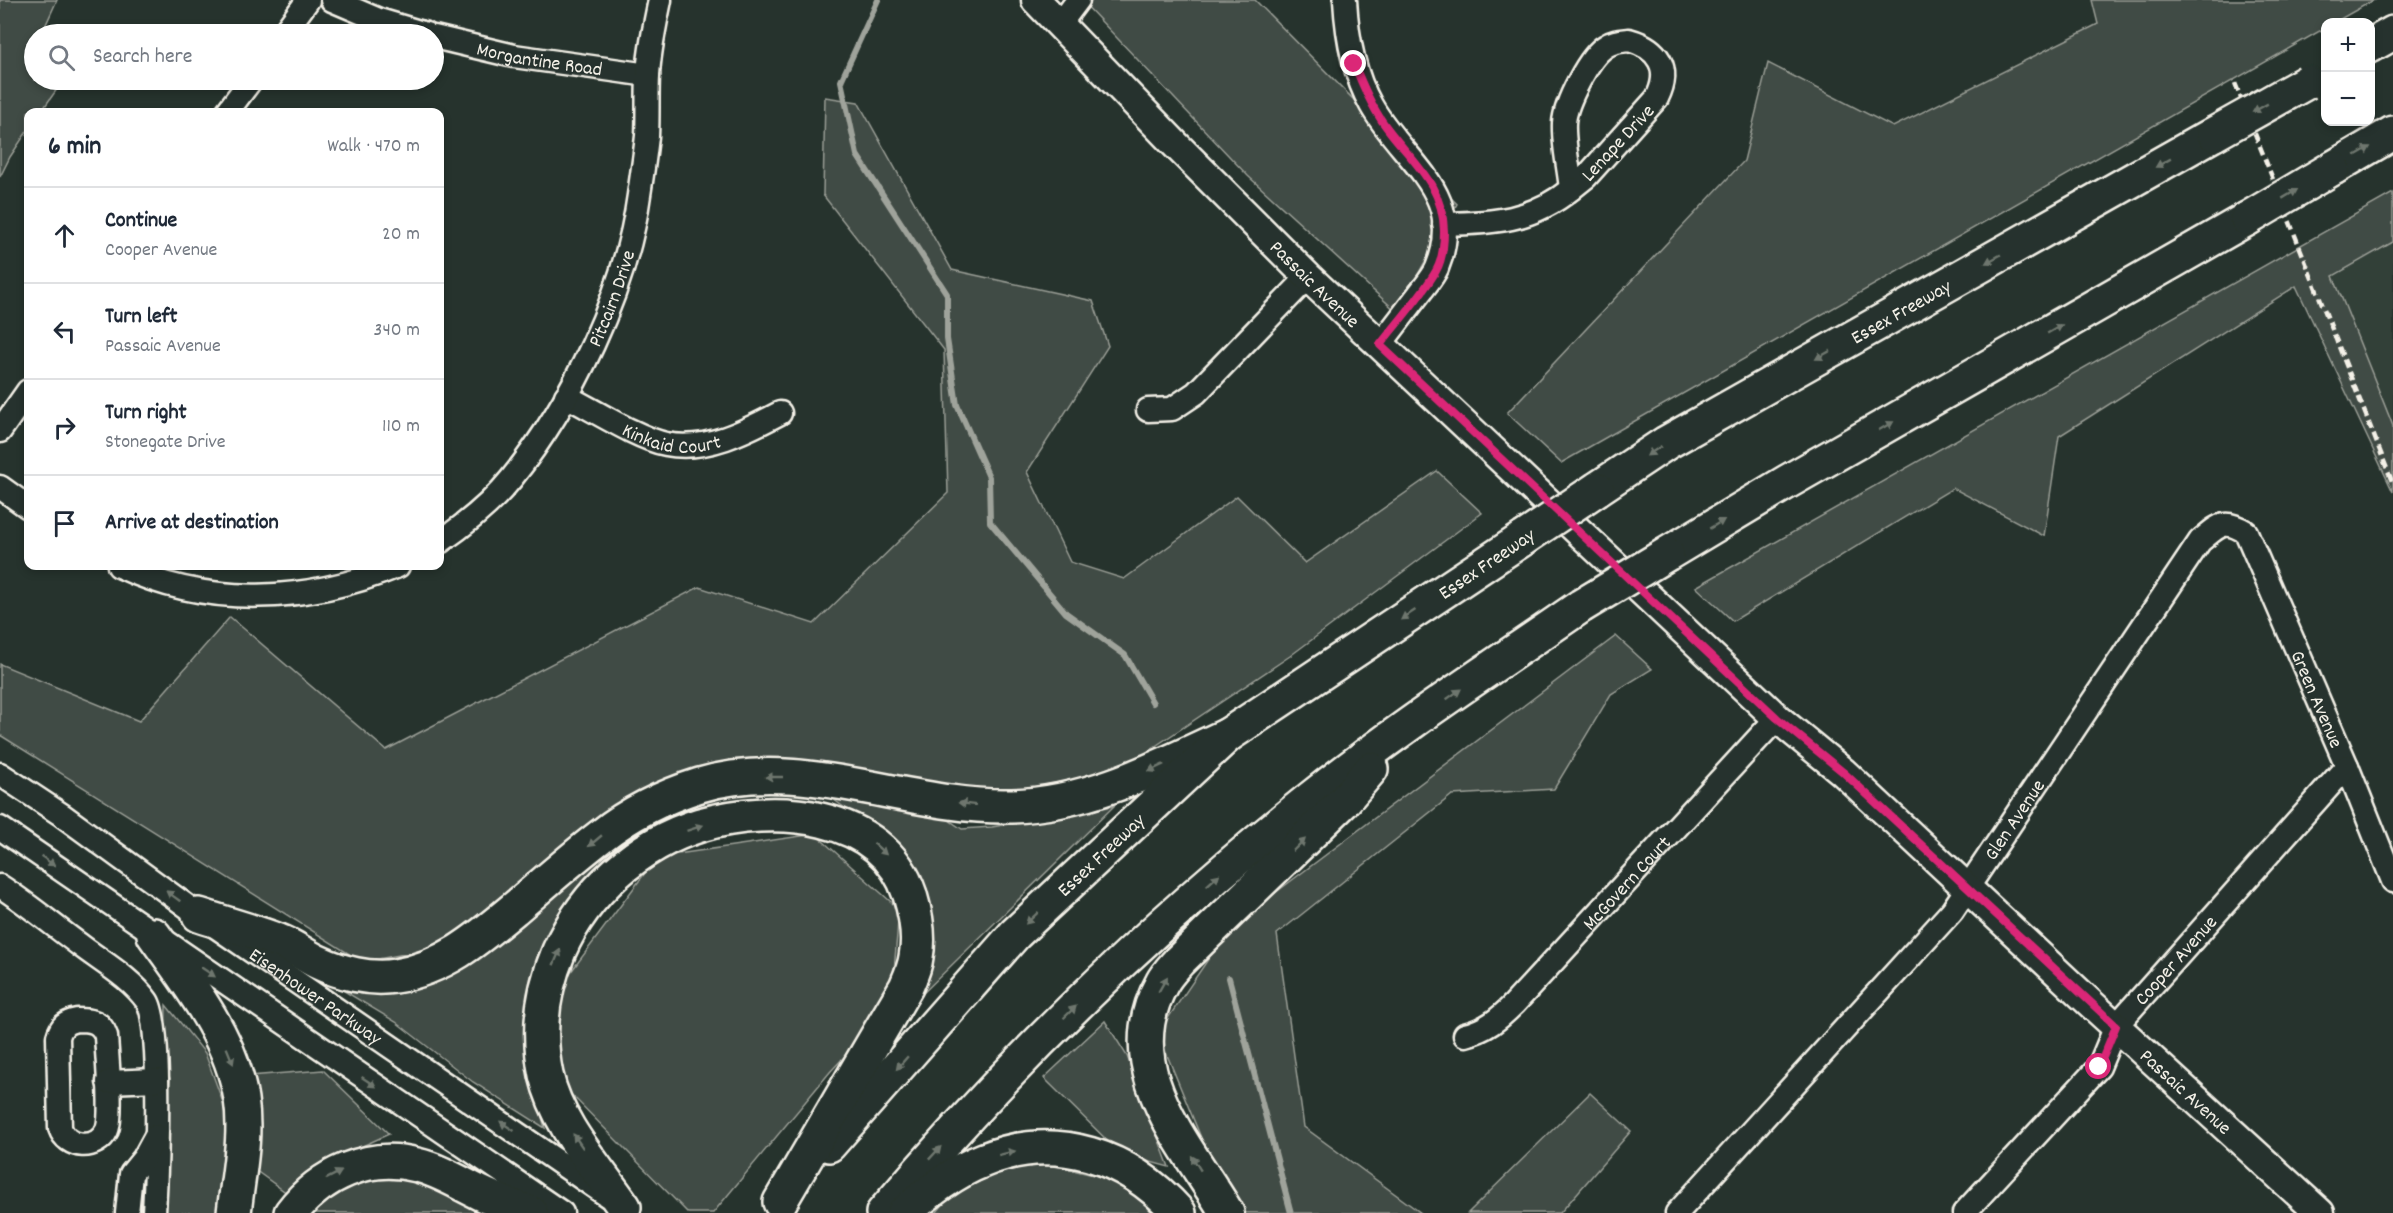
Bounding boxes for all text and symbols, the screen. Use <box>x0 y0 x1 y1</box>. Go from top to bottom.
map controls <box>2321 18 2375 126</box>
button: + <box>2321 18 2375 72</box>
search box <box>24 24 444 90</box>
street label: Morgantine Road <box>474 37 604 85</box>
icon: search <box>45 41 78 74</box>
text: Search here <box>93 42 192 73</box>
route end <box>1340 50 1366 76</box>
button: − <box>2321 72 2375 126</box>
street label: Lenape Drive <box>1576 99 1663 189</box>
one-way arrow <box>2252 103 2269 113</box>
text: 6 min <box>48 129 101 166</box>
text: Walk · 470 m <box>327 133 420 161</box>
one-way arrow <box>2355 146 2372 156</box>
one-way arrow <box>2154 158 2171 168</box>
one-way arrow <box>2282 188 2298 199</box>
text: Continue <box>105 206 177 237</box>
icon: ahead <box>48 219 81 252</box>
text: 20 m <box>382 221 420 249</box>
street label: Passaic Avenue <box>1262 235 1365 336</box>
text: Cooper Avenue <box>105 237 217 265</box>
street label: Pitcairn Drive <box>583 247 644 352</box>
one-way arrow <box>1984 254 2001 264</box>
street label: Essex Freeway <box>1847 274 1958 353</box>
text: Turn left <box>105 302 177 333</box>
icon: left <box>48 315 81 348</box>
text: 340 m <box>374 317 420 345</box>
one-way arrow <box>2047 324 2064 334</box>
text: Passaic Avenue <box>105 333 221 361</box>
one-way arrow <box>1815 349 1831 360</box>
text: Turn right <box>105 398 187 429</box>
icon: right <box>48 411 81 444</box>
text: 110 m <box>382 413 420 441</box>
street label: Kinkaid Court <box>617 418 724 463</box>
one-way arrow <box>1878 421 1895 431</box>
text: Stonegate Drive <box>105 429 226 457</box>
one-way arrow <box>1646 445 1662 456</box>
icon: arrive <box>48 507 81 540</box>
text: Arrive at destination <box>105 508 279 539</box>
one-way arrow <box>1709 518 1725 529</box>
street label: Essex Freeway <box>1434 522 1542 608</box>
one-way arrow <box>1400 609 1416 620</box>
street label: Green Avenue <box>2282 647 2349 753</box>
one-way arrow <box>1446 689 1462 700</box>
one-way arrow <box>1148 764 1165 773</box>
one-way arrow <box>765 772 784 782</box>
street label: Glen Avenue <box>1979 775 2053 867</box>
one-way arrow <box>958 799 977 808</box>
street label: Essex Freeway <box>1052 808 1153 905</box>
one-way arrow <box>686 822 704 832</box>
street label: McGovern Court <box>1577 831 1679 938</box>
one-way arrow <box>588 834 603 847</box>
one-way arrow <box>1291 838 1305 852</box>
one-way arrow <box>872 842 887 855</box>
one-way arrow <box>40 855 56 866</box>
one-way arrow <box>1205 873 1221 886</box>
one-way arrow <box>166 890 182 902</box>
street label: Cooper Avenue <box>2129 910 2225 1013</box>
one-way arrow <box>1025 911 1040 925</box>
street label: Eisenhower Parkway <box>242 942 387 1054</box>
one-way arrow <box>553 948 562 966</box>
one-way arrow <box>200 966 216 978</box>
one-way arrow <box>1158 975 1168 992</box>
one-way arrow <box>1063 1006 1077 1020</box>
street label: Passaic Avenue <box>2132 1044 2237 1143</box>
one-way arrow <box>225 1047 235 1065</box>
route start <box>2085 1053 2111 1079</box>
one-way arrow <box>896 1055 909 1070</box>
one-way arrow <box>361 1076 377 1088</box>
one-way arrow <box>499 1120 515 1132</box>
one-way arrow <box>573 1134 585 1149</box>
one-way arrow <box>928 1145 942 1160</box>
one-way arrow <box>998 1147 1017 1157</box>
one-way arrow <box>1191 1155 1202 1171</box>
one-way arrow <box>325 1170 343 1180</box>

